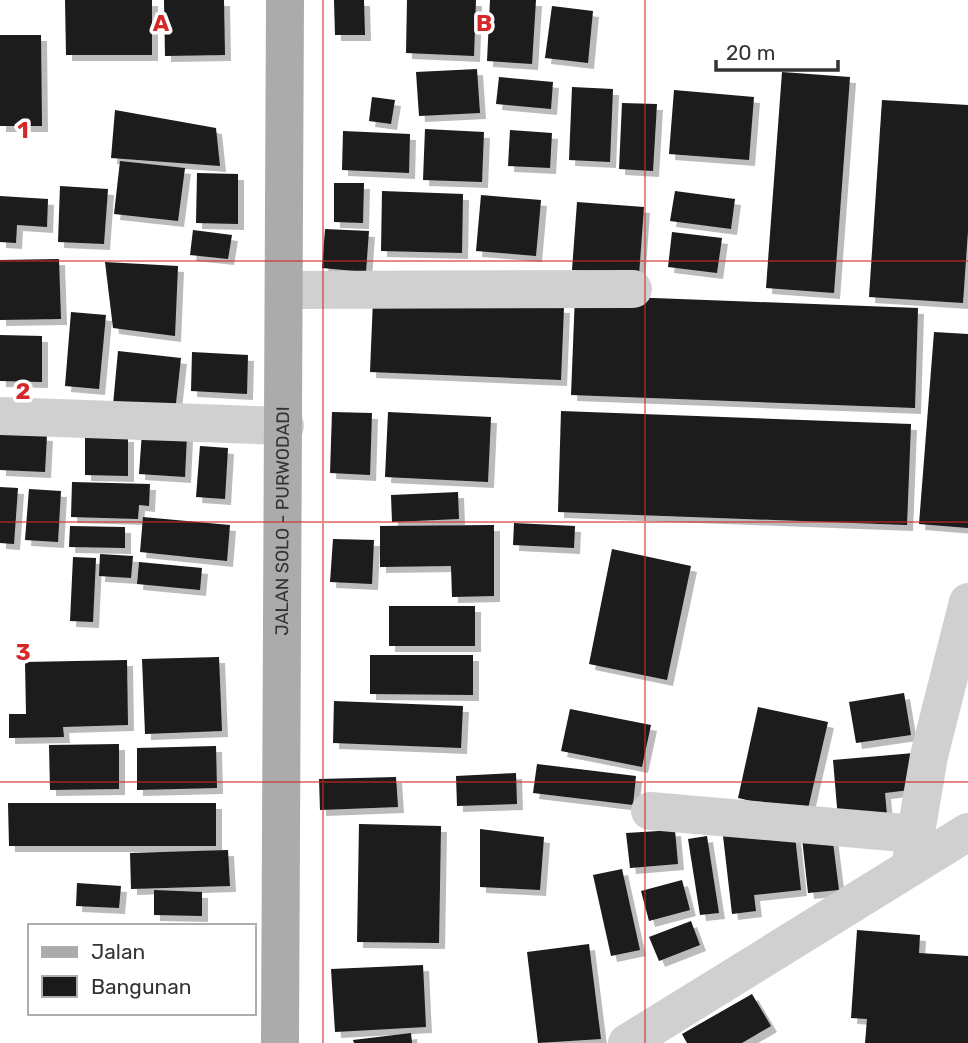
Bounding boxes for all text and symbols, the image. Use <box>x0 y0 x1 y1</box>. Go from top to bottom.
text: A <box>153 9 170 37</box>
text: B <box>476 9 492 37</box>
scale bar <box>716 28 838 72</box>
text: 20 m <box>726 40 775 65</box>
text: 1 <box>17 116 29 144</box>
text: 2 <box>16 377 30 405</box>
street label: JALAN SOLO - PURWODADI <box>271 406 294 636</box>
text: 3 <box>15 638 31 666</box>
legend <box>28 924 256 1015</box>
text: Jalan <box>91 939 145 964</box>
text: Bangunan <box>91 974 192 999</box>

